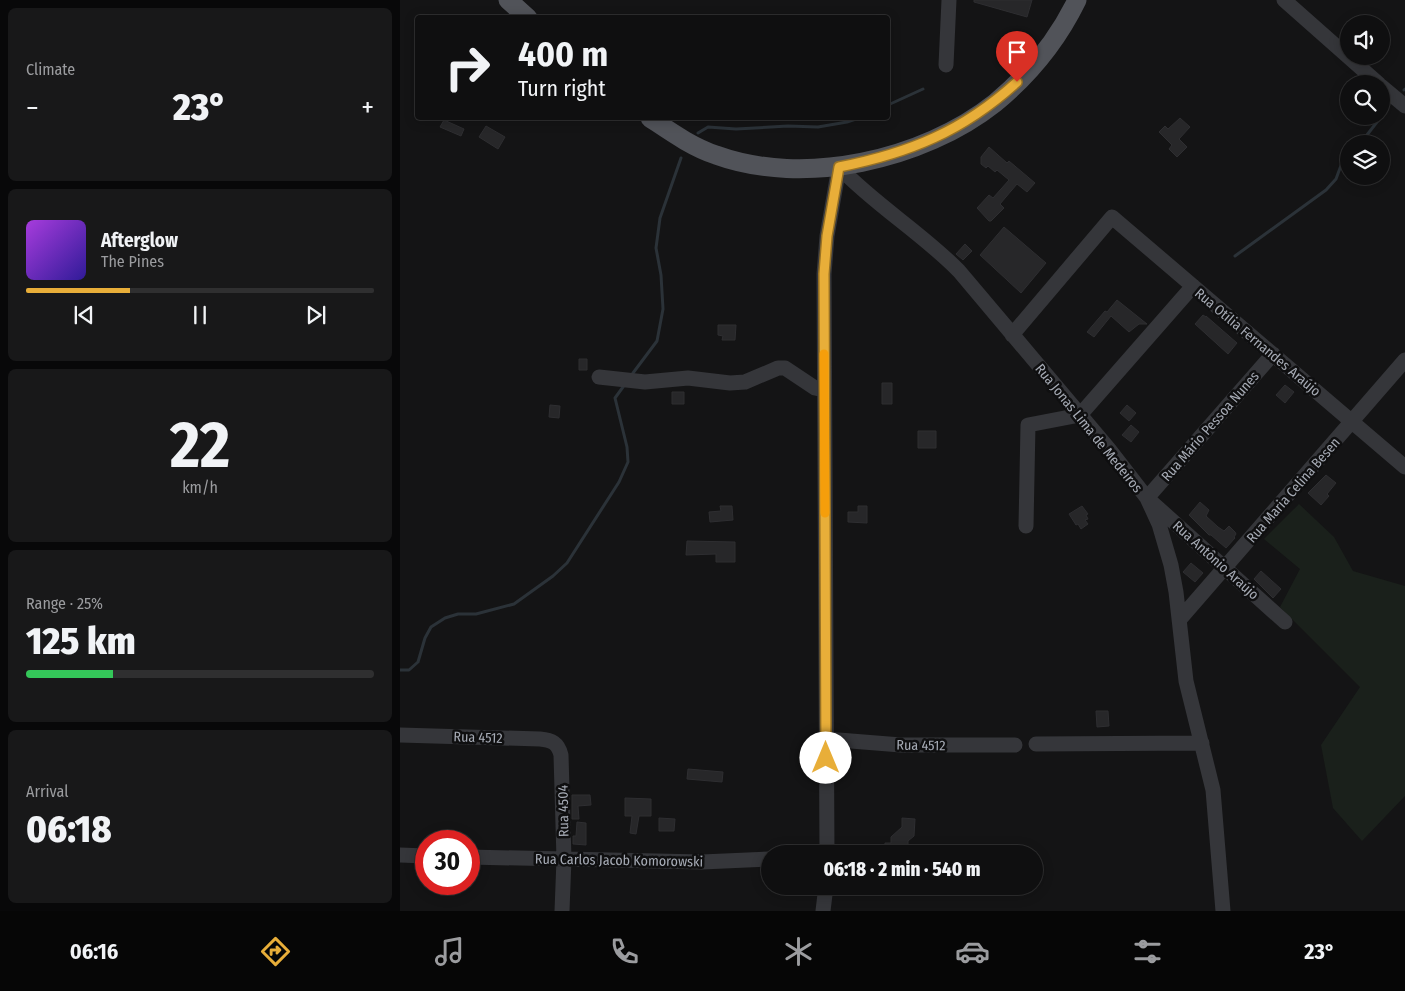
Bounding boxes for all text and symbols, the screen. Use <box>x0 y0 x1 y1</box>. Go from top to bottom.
map controls <box>1340 15 1390 185</box>
button: sound <box>1340 15 1390 65</box>
pin <box>996 31 1038 82</box>
text: 400 m <box>518 33 608 75</box>
icon: right <box>435 35 500 100</box>
icon: arrive <box>1003 38 1031 66</box>
text: Climate <box>26 60 75 79</box>
text: Turn right <box>518 75 606 102</box>
button: search <box>1340 75 1390 125</box>
text: 23° <box>173 84 227 130</box>
text: − <box>26 91 39 124</box>
text: + <box>361 91 374 124</box>
button: layers <box>1340 135 1390 185</box>
text: Afterglow <box>101 229 178 252</box>
text: The Pines <box>101 252 164 271</box>
street label: Rua Otília Fernandes Araújo <box>1191 285 1324 400</box>
icon: previous <box>70 301 98 329</box>
icon: pause <box>186 301 214 329</box>
icon: next <box>302 301 330 329</box>
street label: Rua Jonas Lima de Medeiros <box>1031 361 1146 496</box>
street label: Rua Mário Pessoa Nunes <box>1158 368 1263 485</box>
text: 22 <box>170 406 230 484</box>
street label: Rua Maria Celina Besen <box>1243 434 1344 546</box>
text: km/h <box>182 478 218 497</box>
street label: Rua Antônio Araújo <box>1169 517 1262 604</box>
text: Range · 25% <box>26 594 103 613</box>
text: 125 km <box>26 618 136 664</box>
street label: Rua 4512 <box>453 728 503 747</box>
position arrow <box>799 731 851 783</box>
street label: Rua 4512 <box>896 737 946 754</box>
text: Arrival <box>26 782 68 801</box>
street label: Rua 4504 <box>555 785 572 837</box>
text: 06:18 <box>26 806 112 852</box>
speed limit sign: 30 <box>415 830 480 895</box>
street label: Rua Carlos Jacob Komorowski <box>535 851 703 870</box>
text: 06:18 · 2 min · 540 m <box>823 858 981 881</box>
icon: directions <box>258 934 293 969</box>
icon: music <box>432 934 467 969</box>
icon: phone <box>607 934 642 969</box>
icon: climate <box>781 934 816 969</box>
icon: car <box>955 934 990 969</box>
icon: filters <box>1130 934 1165 969</box>
text: 06:16 <box>70 938 118 965</box>
text: 23° <box>1304 938 1335 965</box>

